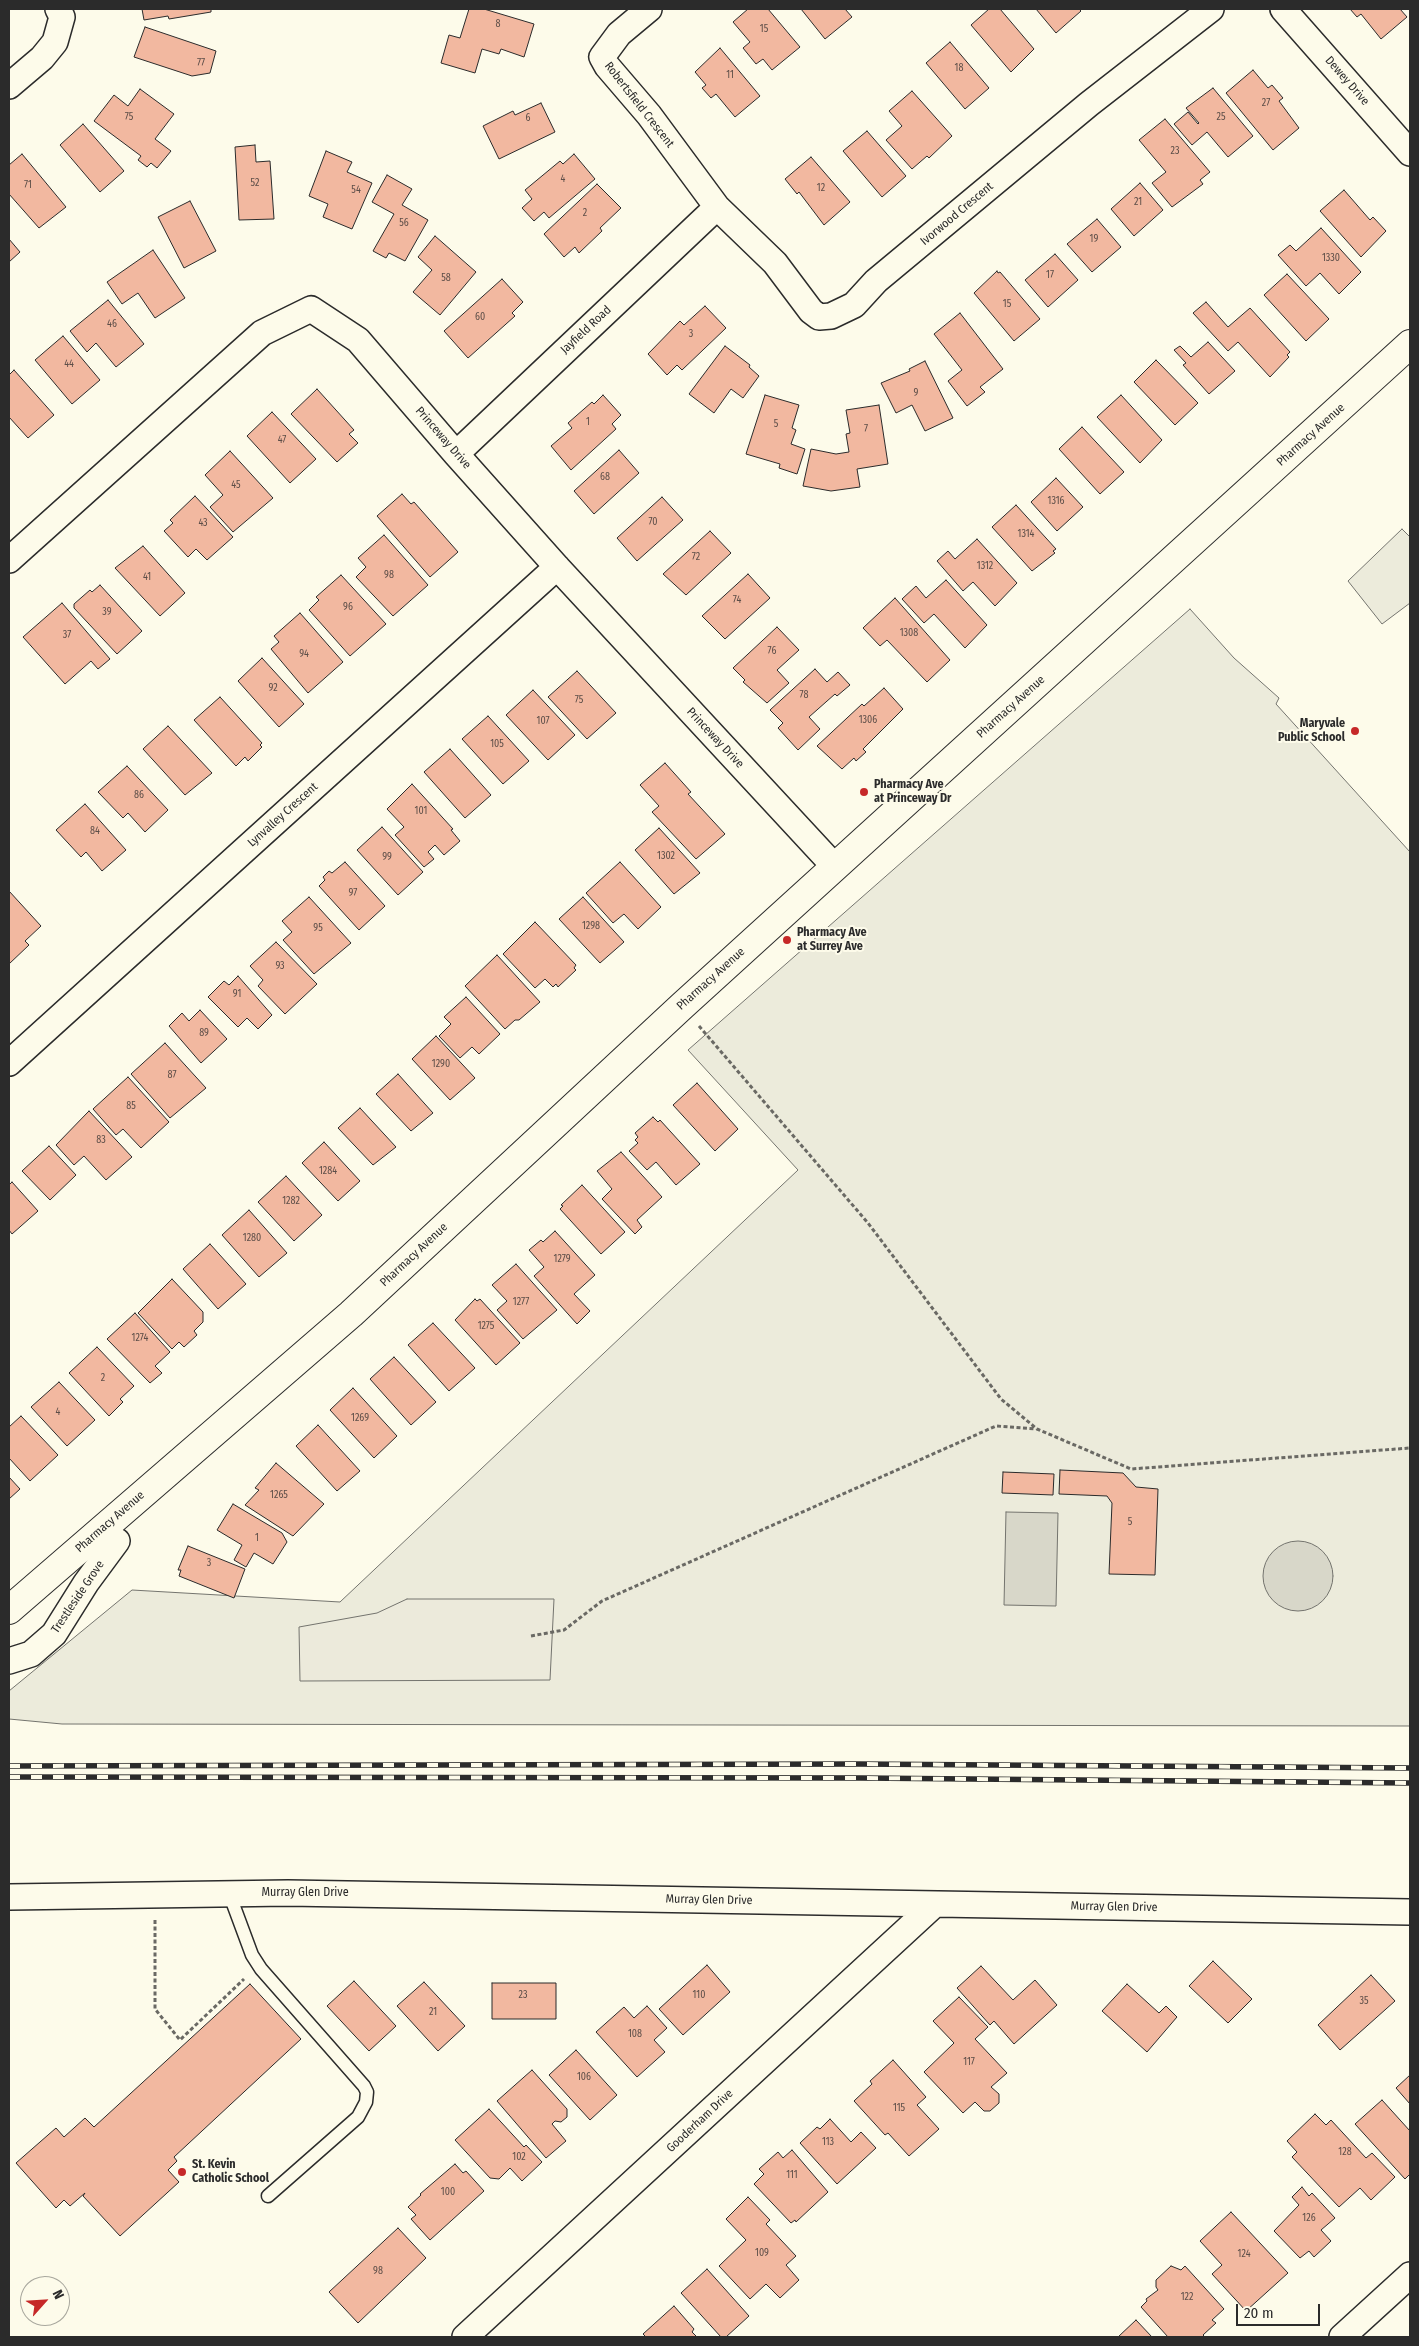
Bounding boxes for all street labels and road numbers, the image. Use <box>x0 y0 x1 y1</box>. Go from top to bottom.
street label: Dewey Drive <box>1322 54 1372 108</box>
street label: Robertsfield Crescent <box>601 59 677 151</box>
street label: Ivorwood Crescent <box>918 179 996 249</box>
street label: Jayfield Road <box>558 303 614 357</box>
street label: Pharmacy Avenue <box>1274 401 1348 469</box>
street label: Princeway Drive <box>412 404 474 472</box>
street label: Pharmacy Avenue <box>974 673 1048 741</box>
street label: Princeway Drive <box>683 705 747 771</box>
street label: Lynvalley Crescent <box>245 780 321 850</box>
street label: Pharmacy Avenue <box>674 945 748 1013</box>
street label: Pharmacy Avenue <box>377 1220 451 1290</box>
street label: Pharmacy Avenue <box>72 1488 148 1556</box>
street label: Trestleside Grove <box>48 1558 108 1636</box>
street label: Murray Glen Drive <box>261 1886 349 1900</box>
street label: Murray Glen Drive <box>665 1892 753 1908</box>
street label: Murray Glen Drive <box>1070 1899 1158 1915</box>
street label: Gooderham Drive <box>664 2087 736 2155</box>

